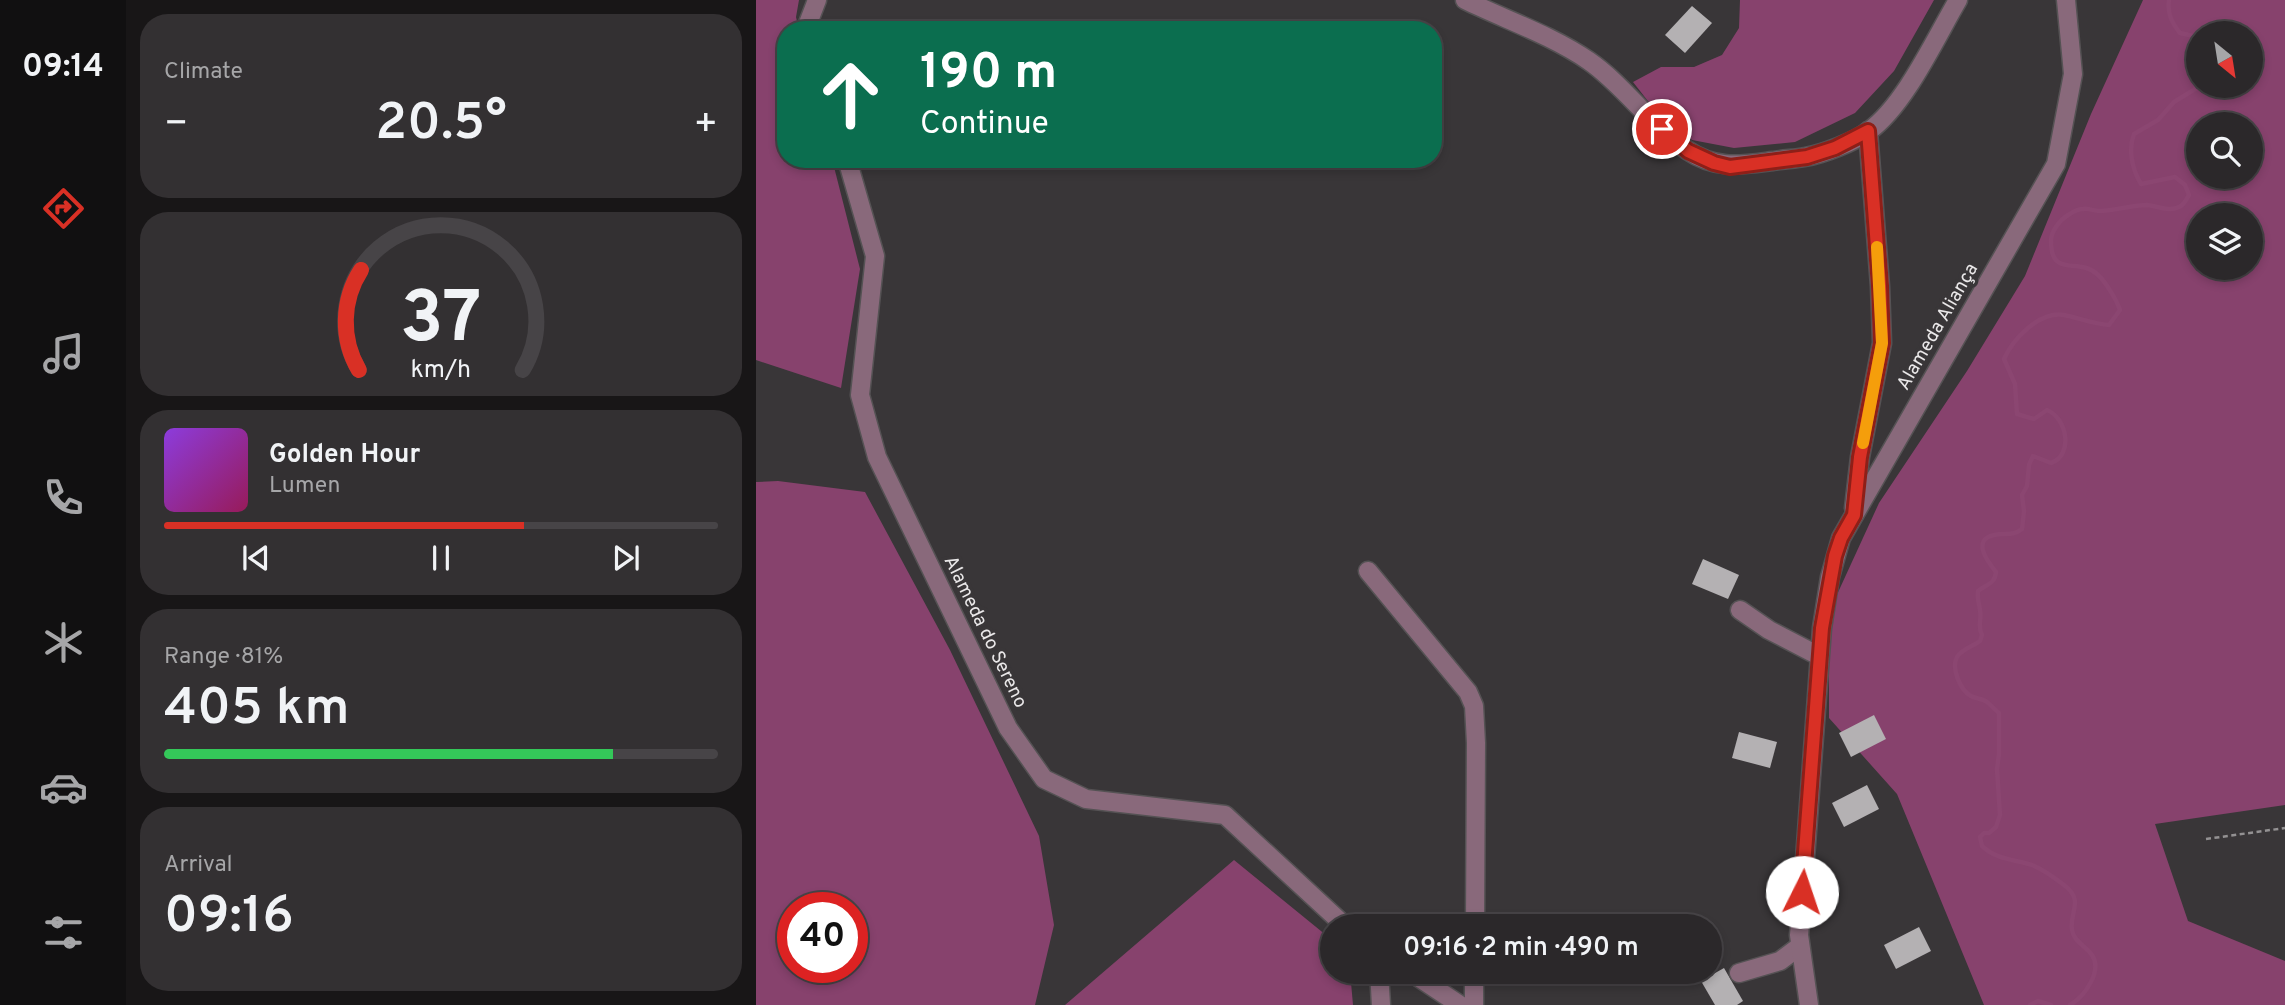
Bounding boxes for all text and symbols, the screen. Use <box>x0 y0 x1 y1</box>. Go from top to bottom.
north arrow <box>2186 21 2263 98</box>
map controls <box>2186 21 2263 280</box>
text: 190 m <box>920 44 1057 106</box>
text: 09:14 <box>22 48 104 88</box>
icon: ahead <box>805 49 896 140</box>
text: Climate <box>164 58 243 87</box>
text: 20.5° <box>375 92 507 158</box>
pin <box>1632 99 1692 159</box>
text: − <box>164 101 189 150</box>
text: + <box>693 101 718 150</box>
text: Continue <box>920 105 1049 145</box>
icon: arrive <box>1643 110 1681 148</box>
button: search <box>2186 112 2263 189</box>
icon: directions <box>39 184 88 233</box>
button: layers <box>2186 203 2263 280</box>
street label: Alameda Aliança <box>1892 259 1984 395</box>
text: 37 <box>400 277 482 369</box>
icon: music <box>39 329 88 378</box>
text: km/h <box>411 355 471 387</box>
text: Golden Hour <box>269 439 420 472</box>
text: Lumen <box>269 472 340 501</box>
icon: phone <box>39 473 88 522</box>
icon: previous <box>237 539 275 577</box>
icon: pause <box>422 539 460 577</box>
icon: next <box>607 539 645 577</box>
street label: Alameda do Sereno <box>938 552 1032 712</box>
icon: climate <box>39 618 88 667</box>
text: Range · 81% <box>164 643 283 672</box>
text: 405 km <box>164 677 349 743</box>
icon: car <box>39 763 88 812</box>
text: Arrival <box>164 851 233 880</box>
position arrow <box>1765 855 1839 929</box>
text: 09:16 <box>164 885 294 951</box>
speed limit sign: 40 <box>777 892 868 983</box>
icon: filters <box>39 908 88 957</box>
text: 09:16 · 2 min · 490 m <box>1403 932 1639 965</box>

